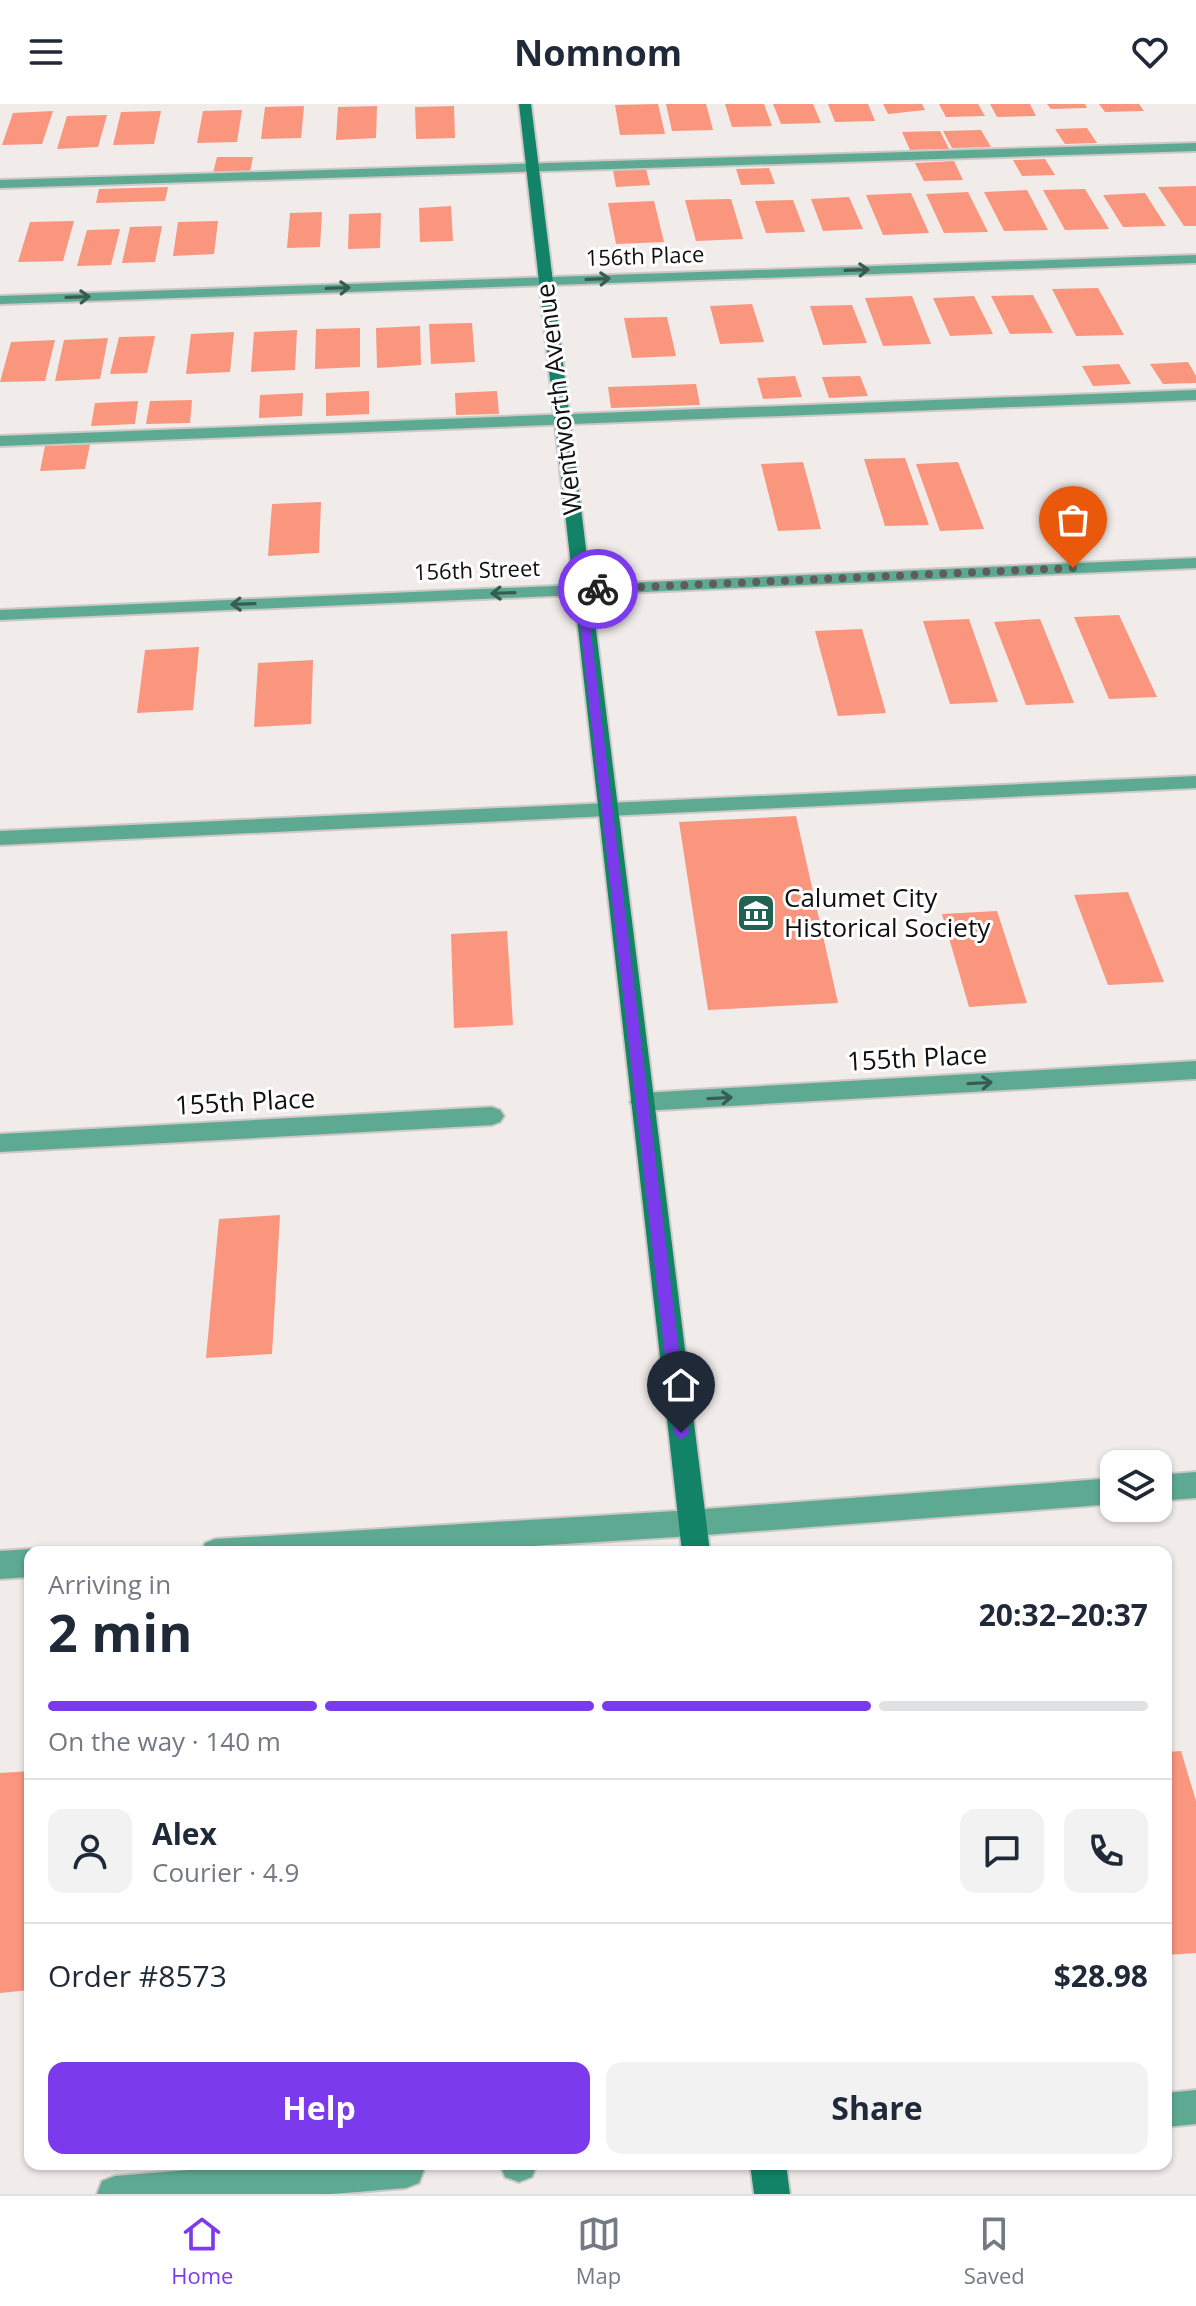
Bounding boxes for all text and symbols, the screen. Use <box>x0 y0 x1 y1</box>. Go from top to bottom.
text: Nomnom <box>514 28 682 77</box>
icon: menu <box>24 30 68 74</box>
icon: heart <box>1128 30 1172 74</box>
street label: 156th Place <box>585 238 705 272</box>
one-way arrow <box>844 263 870 278</box>
one-way arrow <box>584 272 611 287</box>
one-way arrow <box>324 281 351 296</box>
street label: Wentworth Avenue <box>526 281 590 517</box>
one-way arrow <box>64 290 91 305</box>
pin <box>1039 486 1107 568</box>
icon: bag <box>1051 498 1095 542</box>
courier <box>558 549 638 629</box>
street label: 156th Street <box>413 552 541 586</box>
icon: bike <box>576 567 620 611</box>
one-way arrow <box>490 586 517 601</box>
one-way arrow <box>230 597 257 612</box>
place label: Calumet City Historical Society <box>784 879 991 945</box>
museum icon: Calumet City Historical Society <box>735 892 777 934</box>
street label: 155th Place <box>846 1035 988 1079</box>
one-way arrow <box>966 1075 993 1090</box>
street label: 155th Place <box>174 1079 316 1123</box>
one-way arrow <box>706 1090 733 1105</box>
pin <box>647 1351 715 1433</box>
icon: home <box>659 1363 703 1407</box>
map controls <box>1100 1450 1172 1522</box>
button: layers <box>1100 1450 1172 1522</box>
text: Arriving in <box>48 1566 171 1602</box>
text: 20:32–20:37 <box>979 1594 1148 1635</box>
text: 2 min <box>48 1596 192 1667</box>
text: On the way · 140 m <box>48 1723 281 1759</box>
button: person <box>48 1809 132 1893</box>
button: chat <box>960 1809 1044 1893</box>
button: phone <box>1064 1809 1148 1893</box>
text: Alex <box>152 1813 217 1854</box>
text: Courier · 4.9 <box>152 1854 299 1890</box>
text: Order #8573 <box>48 1955 227 1996</box>
text: $28.98 <box>1054 1955 1148 1996</box>
button: Help <box>48 2062 590 2154</box>
button: Share <box>606 2062 1148 2154</box>
tab: Home <box>171 2212 233 2290</box>
tab: Map <box>576 2212 621 2290</box>
tab: Saved <box>964 2212 1025 2290</box>

